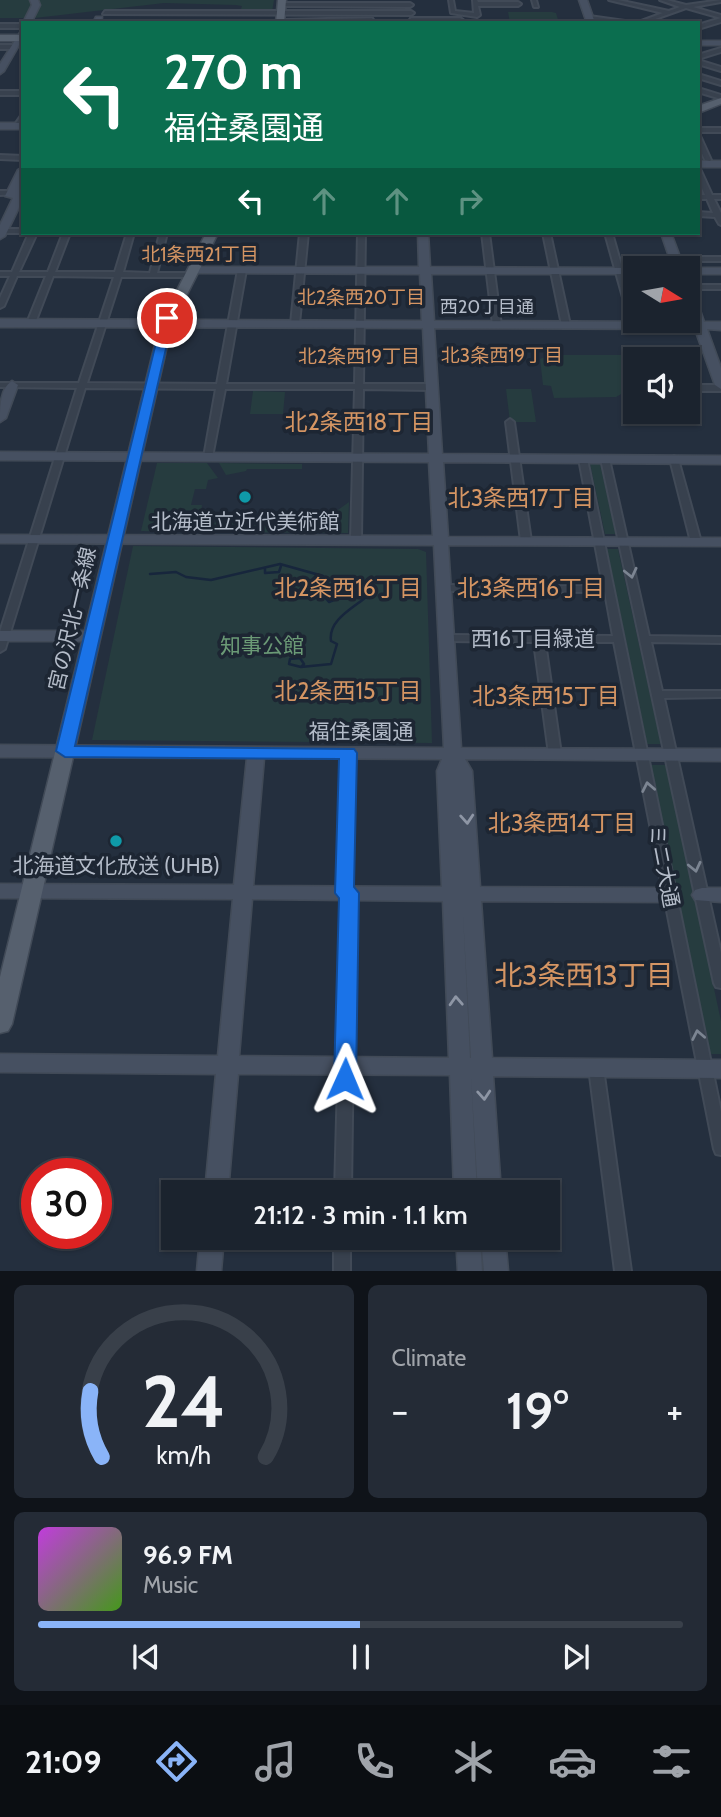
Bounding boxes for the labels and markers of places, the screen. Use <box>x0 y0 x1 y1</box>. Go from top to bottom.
pin <box>137 288 197 348</box>
marker: 北海道立近代美術館 <box>237 489 253 505</box>
place label: 北海道立近代美術館 <box>151 509 340 534</box>
marker: 北海道文化放送 (UHB) <box>108 833 124 849</box>
place label: 北海道文化放送 (UHB) <box>12 853 220 878</box>

